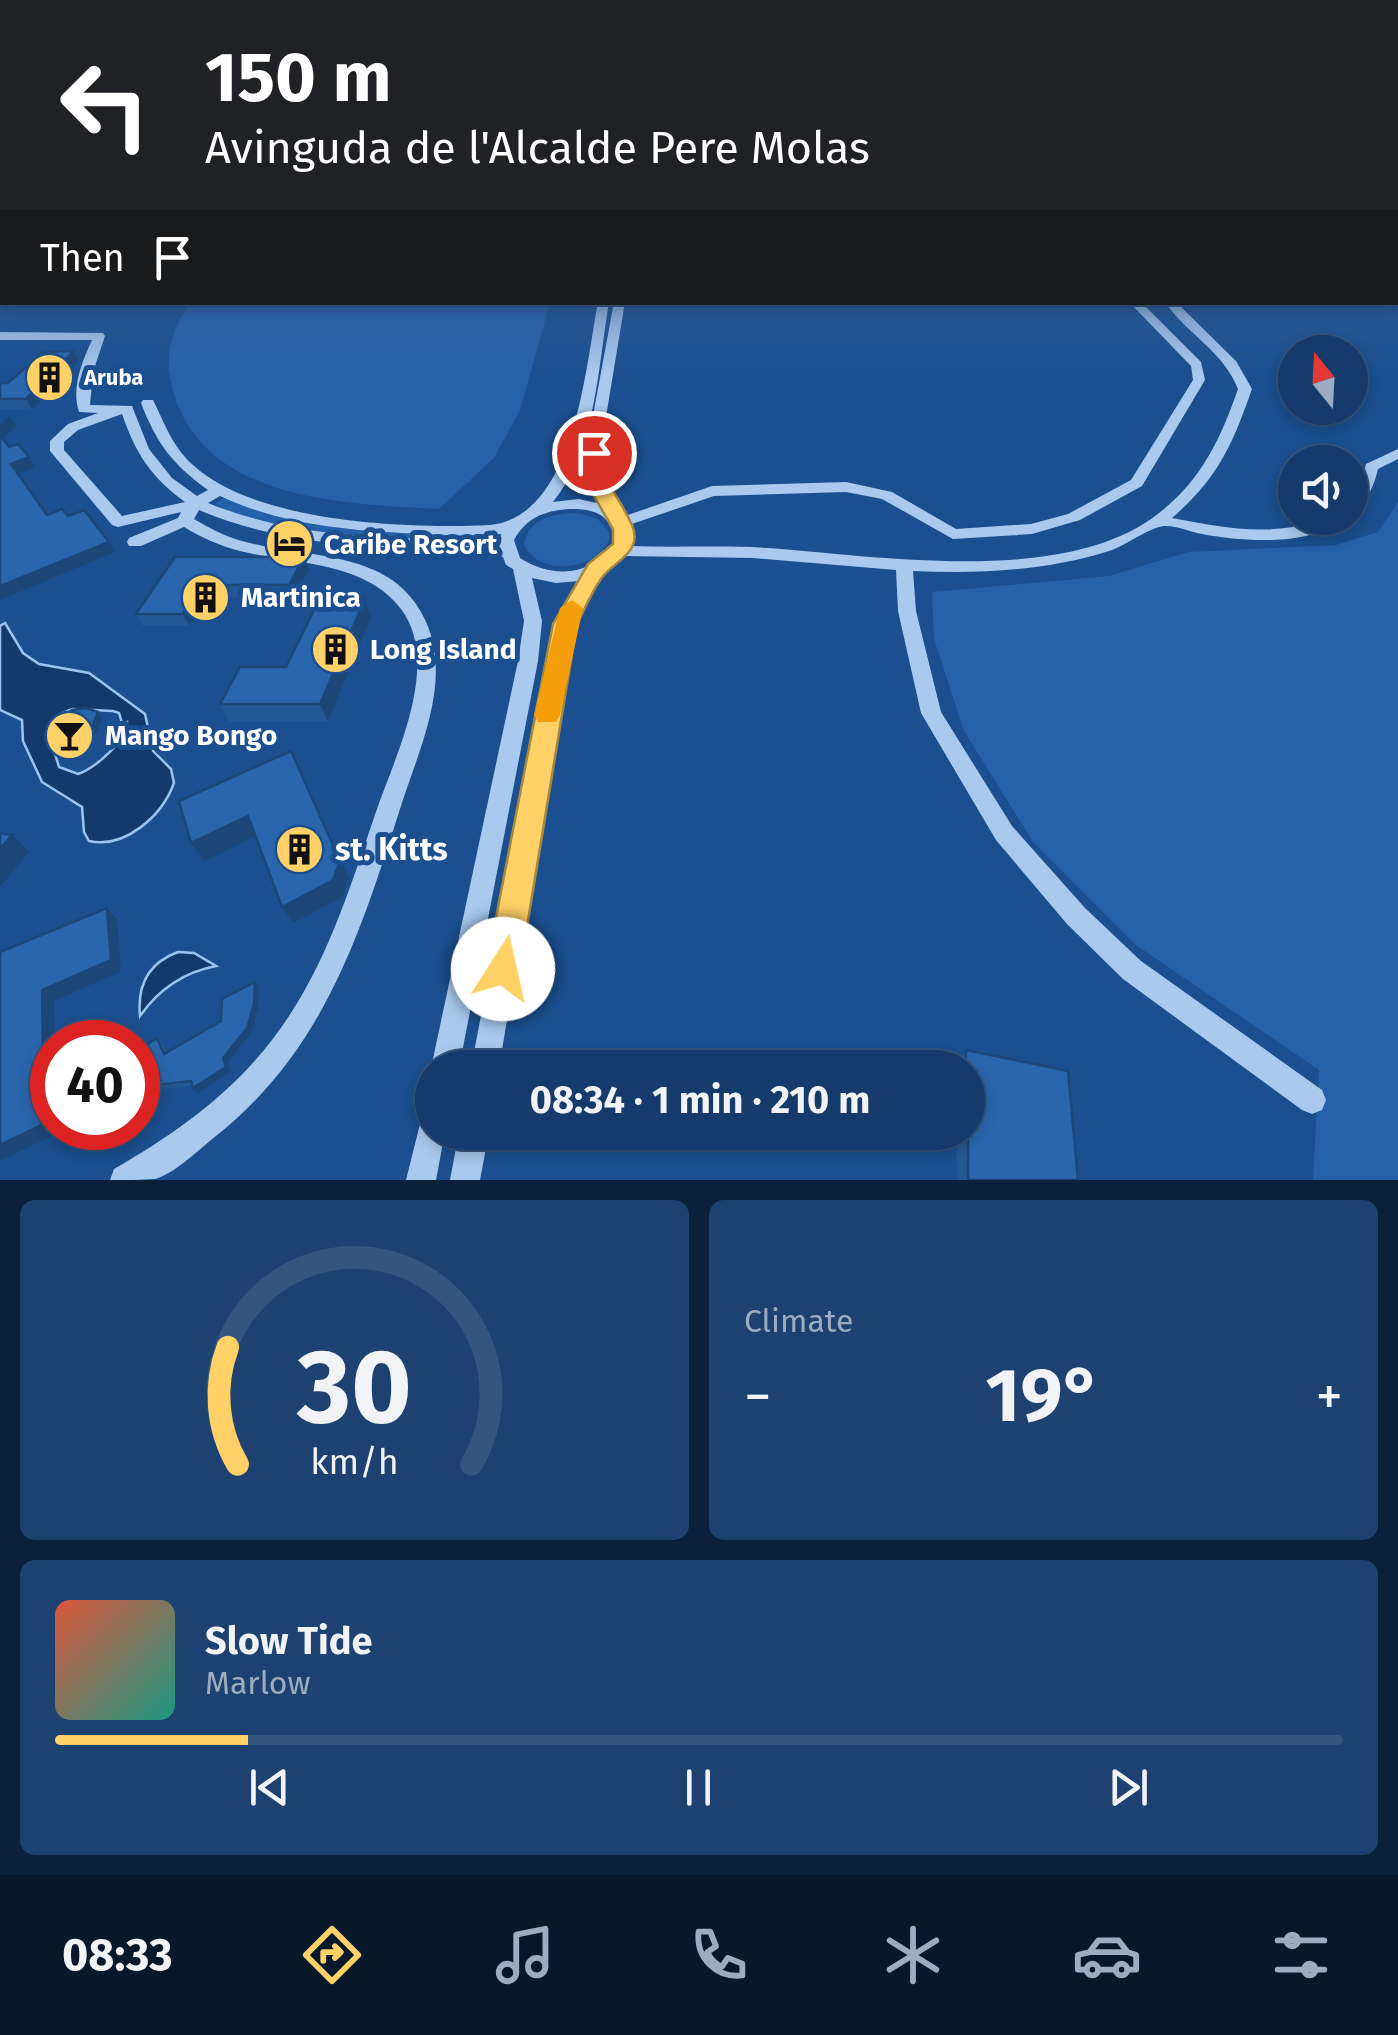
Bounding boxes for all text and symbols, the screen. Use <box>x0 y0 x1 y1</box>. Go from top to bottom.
text: 150 m <box>205 36 392 120</box>
icon: left <box>40 40 170 170</box>
text: Avinguda de l'Alcalde Pere Molas <box>205 121 870 175</box>
icon: arrive <box>145 230 200 285</box>
text: Then <box>40 235 125 281</box>
north arrow <box>1278 335 1368 425</box>
map controls <box>1278 335 1368 535</box>
building icon: Aruba <box>23 351 75 403</box>
place label: Aruba <box>83 364 143 391</box>
pin <box>552 411 637 496</box>
icon: arrive <box>567 426 622 481</box>
button: sound <box>1278 445 1368 535</box>
hotel icon: Caribe Resort <box>263 518 315 570</box>
place label: Caribe Resort <box>324 528 499 561</box>
building icon: Martinica <box>180 571 232 623</box>
place label: Martinica <box>241 581 361 614</box>
building icon: Long Island <box>309 623 361 675</box>
place label: Long Island <box>370 633 516 666</box>
bar icon: Mango Bongo <box>44 709 96 761</box>
place label: Mango Bongo <box>105 719 277 752</box>
building icon: st. Kitts <box>274 823 326 875</box>
place label: st. Kitts <box>335 830 448 868</box>
position arrow <box>451 917 555 1021</box>
speed limit sign: 40 <box>30 1020 160 1150</box>
text: 08:34 · 1 min · 210 m <box>530 1077 870 1123</box>
text: Climate <box>744 1302 853 1340</box>
text: 30 <box>296 1325 412 1450</box>
text: 19° <box>986 1351 1101 1441</box>
text: − <box>744 1364 772 1430</box>
text: + <box>1316 1364 1343 1430</box>
text: km/h <box>310 1441 399 1483</box>
text: Slow Tide <box>205 1618 373 1664</box>
text: Marlow <box>205 1664 311 1702</box>
icon: previous <box>242 1760 297 1815</box>
icon: pause <box>671 1760 726 1815</box>
icon: next <box>1101 1760 1156 1815</box>
icon: directions <box>297 1920 367 1990</box>
icon: music <box>490 1920 560 1990</box>
icon: phone <box>684 1920 754 1990</box>
icon: climate <box>878 1920 948 1990</box>
icon: car <box>1072 1920 1142 1990</box>
icon: filters <box>1266 1920 1336 1990</box>
text: 08:33 <box>62 1928 173 1982</box>

